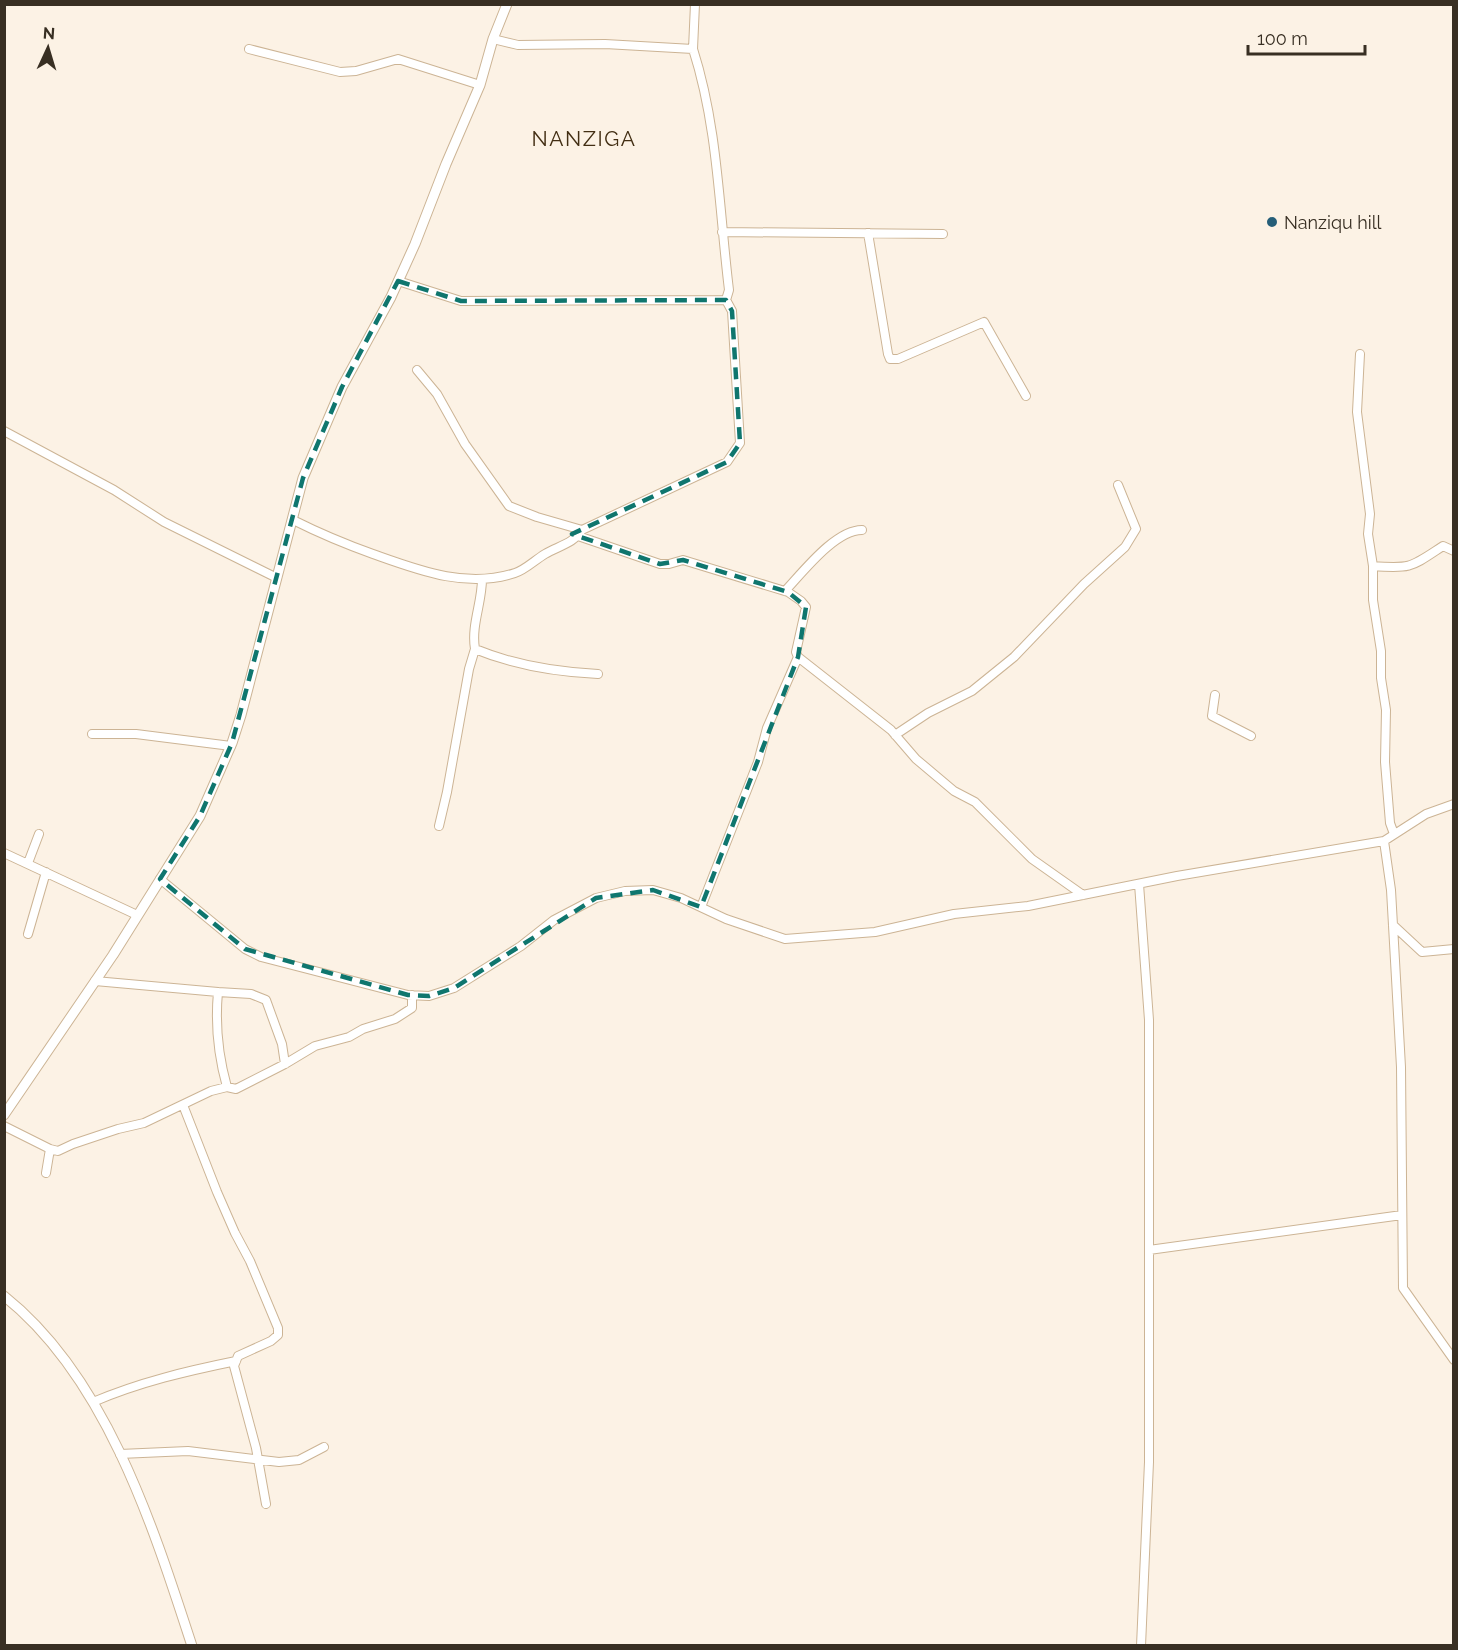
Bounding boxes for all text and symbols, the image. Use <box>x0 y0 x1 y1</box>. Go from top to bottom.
north arrow <box>18 18 78 78</box>
scale bar <box>1248 18 1365 56</box>
text: N <box>42 24 56 43</box>
text: 100 m <box>1257 28 1308 49</box>
district label: NANZIGA <box>532 126 636 151</box>
place label: Nanziqu hill <box>1284 212 1382 233</box>
marker: Nanziqu hill <box>1265 215 1279 229</box>

